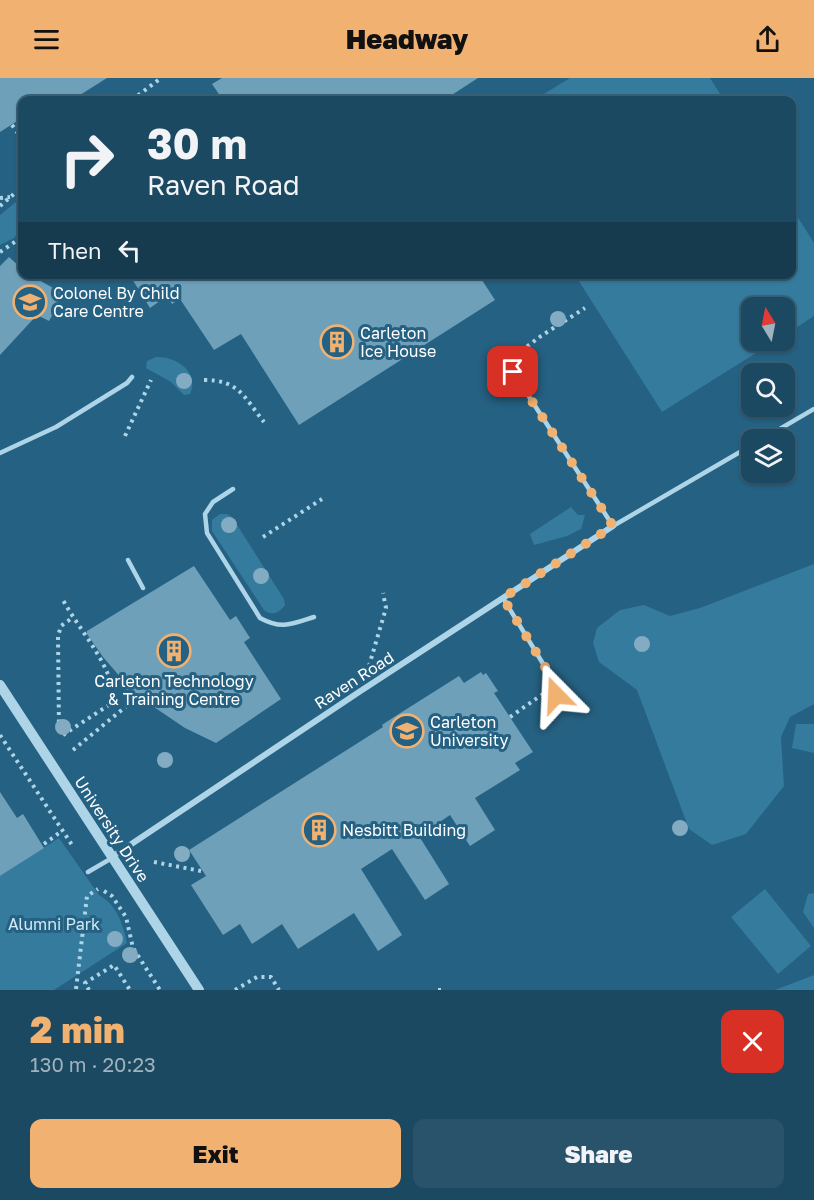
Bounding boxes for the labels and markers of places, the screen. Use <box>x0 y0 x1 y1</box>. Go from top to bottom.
place label: Colonel By Child Care Centre <box>53 283 180 321</box>
school or university icon: Colonel By Child Care Centre <box>12 284 48 320</box>
place label: Carleton Ice House <box>360 323 436 361</box>
building icon: Carleton Ice House <box>319 324 355 360</box>
pin <box>487 346 538 397</box>
building icon: Carleton Technology & Training Centre <box>156 633 192 669</box>
place label: Carleton Technology & Training Centre <box>94 671 254 709</box>
place label: Carleton University <box>430 712 508 750</box>
school or university icon: Carleton University <box>389 713 425 749</box>
building icon: Nesbitt Building <box>301 812 337 848</box>
place label: Nesbitt Building <box>342 820 466 840</box>

